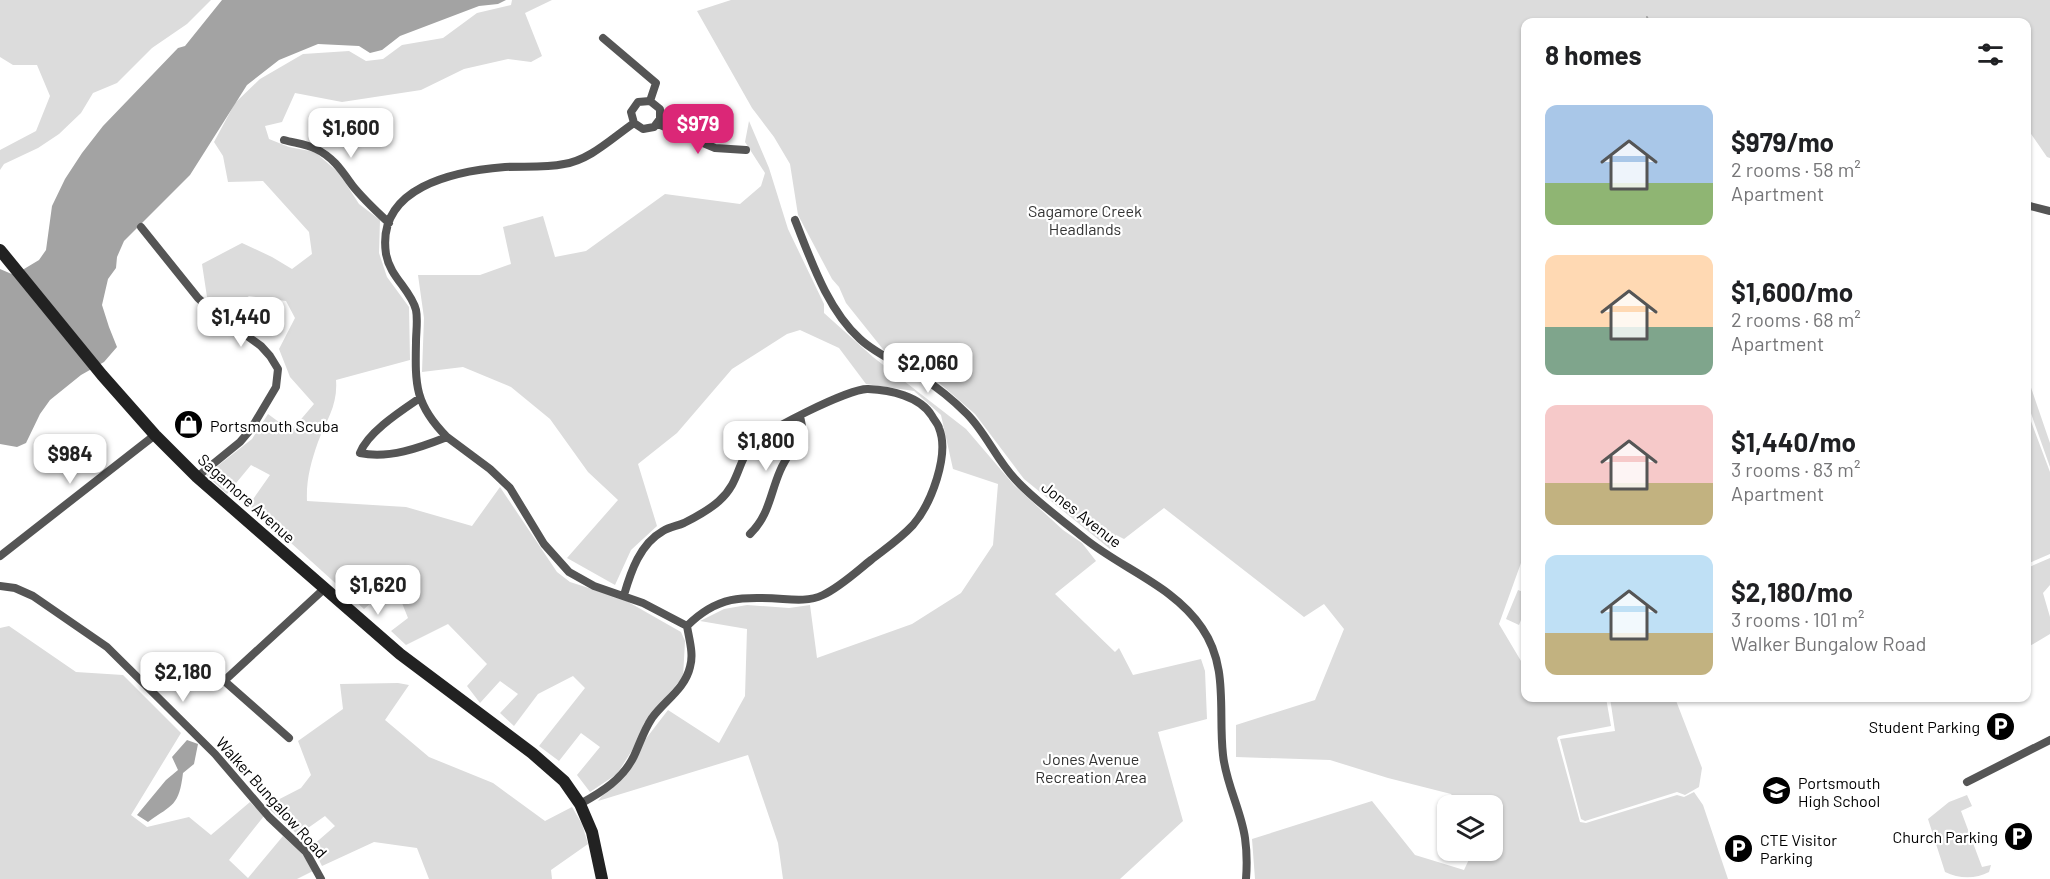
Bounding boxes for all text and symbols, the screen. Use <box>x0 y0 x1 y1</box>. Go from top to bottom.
icon: filters <box>1974 38 2007 71</box>
text: 8 homes <box>1545 39 1642 70</box>
pin: $979 <box>662 104 734 155</box>
pin: $1,600 <box>302 108 400 159</box>
text: $979 <box>677 111 719 135</box>
text: $1,600 <box>322 115 380 139</box>
text: $979/mo <box>1731 126 1834 157</box>
icon: home <box>1593 129 1665 201</box>
text: 2 rooms · 58 m² <box>1731 157 1861 181</box>
text: Apartment <box>1731 181 1824 205</box>
park label: Sagamore Creek Headlands <box>1028 201 1142 238</box>
text: $1,600/mo <box>1731 276 1853 307</box>
icon: home <box>1593 279 1665 351</box>
pin: $1,440 <box>192 297 290 348</box>
text: $1,440 <box>211 304 271 328</box>
text: 2 rooms · 68 m² <box>1731 307 1861 331</box>
text: Apartment <box>1731 331 1824 355</box>
pin: $2,060 <box>879 343 977 394</box>
text: $2,060 <box>898 350 958 374</box>
shop icon: Portsmouth Scuba <box>173 409 205 441</box>
place label: Portsmouth Scuba <box>210 416 339 435</box>
pin: $1,800 <box>717 421 815 472</box>
text: $1,440/mo <box>1731 426 1856 457</box>
text: $1,800 <box>737 428 795 452</box>
icon: home <box>1593 429 1665 501</box>
pin: $984 <box>34 434 106 485</box>
text: $984 <box>48 441 92 465</box>
street label: Sagamore Avenue <box>194 449 300 547</box>
text: 3 rooms · 83 m² <box>1731 457 1860 481</box>
street label: Jones Avenue <box>1038 477 1126 551</box>
text: Apartment <box>1731 481 1824 505</box>
pin: $1,620 <box>329 565 427 616</box>
text: $1,620 <box>349 572 407 596</box>
text: $2,180/mo <box>1731 576 1853 607</box>
icon: home <box>1593 579 1665 651</box>
text: 3 rooms · 101 m² <box>1731 607 1864 631</box>
text: Walker Bungalow Road <box>1731 631 1926 655</box>
pin: $2,180 <box>134 652 232 703</box>
text: $2,180 <box>154 659 212 683</box>
parking icon: Student Parking <box>1985 710 2017 742</box>
place label: Student Parking <box>1869 717 1980 736</box>
street label: Walker Bungalow Road <box>213 733 331 861</box>
park label: Jones Avenue Recreation Area <box>1035 749 1147 786</box>
place label: Portsmouth High School <box>1798 773 1880 810</box>
school or university icon: Portsmouth High School <box>1761 775 1793 807</box>
map controls <box>1437 795 1503 861</box>
button: layers <box>1437 795 1503 861</box>
parking icon: Church Parking <box>2003 820 2035 852</box>
place label: Church Parking <box>1892 827 1998 846</box>
place label: CTE Visitor Parking <box>1760 830 1837 867</box>
parking icon: CTE Visitor Parking <box>1723 832 1755 864</box>

